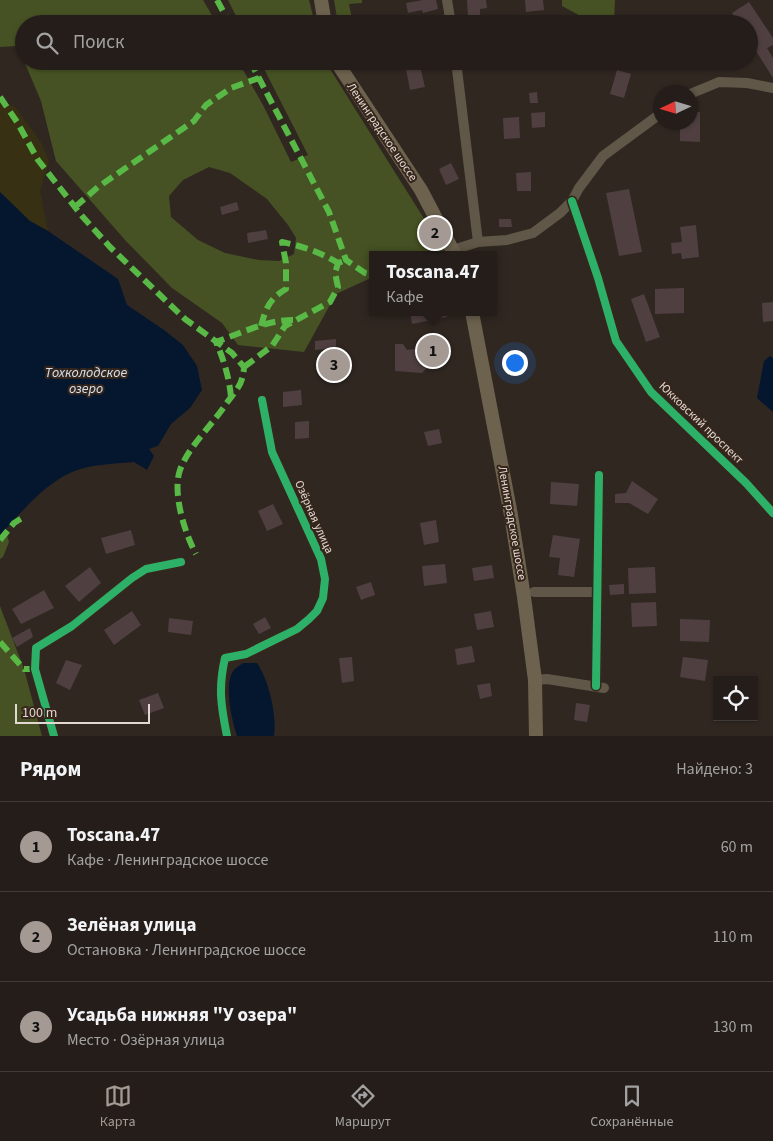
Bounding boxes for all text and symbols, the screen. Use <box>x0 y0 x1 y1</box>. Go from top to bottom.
search box <box>15 15 758 70</box>
icon: search <box>33 29 61 57</box>
text: Поиск <box>73 29 124 56</box>
street label: Ленинградское шоссе <box>343 79 421 185</box>
north arrow <box>653 85 698 130</box>
pin: 2 <box>419 214 451 252</box>
popup <box>369 251 497 316</box>
text: Toscana.47 <box>386 259 480 286</box>
text: Кафе <box>386 286 423 308</box>
pin: 1 <box>417 332 449 370</box>
pin: 3 <box>318 346 350 384</box>
your location <box>502 350 528 376</box>
water label: Тохколодское озеро <box>45 363 127 399</box>
street label: Юкковский проспект <box>655 378 747 468</box>
street label: Ленинградское шоссе <box>494 465 530 581</box>
street label: Озёрная улица <box>290 478 338 556</box>
map controls <box>713 676 758 721</box>
button: locate <box>713 676 758 721</box>
scale bar <box>15 701 150 724</box>
text: 100 m <box>22 703 57 723</box>
text: Рядом <box>20 754 81 784</box>
text: Найдено: 3 <box>676 758 753 780</box>
text: Toscana.47 <box>67 822 160 849</box>
text: 1 <box>32 836 40 858</box>
text: 60 m <box>721 836 753 858</box>
text: Кафе · Ленинградское шоссе <box>67 849 269 871</box>
text: Зелёная улица <box>67 912 196 939</box>
text: 2 <box>32 926 40 948</box>
text: 110 m <box>713 926 753 948</box>
text: Остановка · Ленинградское шоссе <box>67 939 306 961</box>
text: Усадьба нижняя "У озера" <box>67 1002 297 1029</box>
text: 3 <box>32 1016 40 1038</box>
text: 130 m <box>713 1016 753 1038</box>
text: Место · Озёрная улица <box>67 1029 225 1051</box>
tab: Карта <box>100 1082 136 1132</box>
tab: Маршрут <box>335 1082 391 1132</box>
tab: Сохранённые <box>590 1082 673 1132</box>

